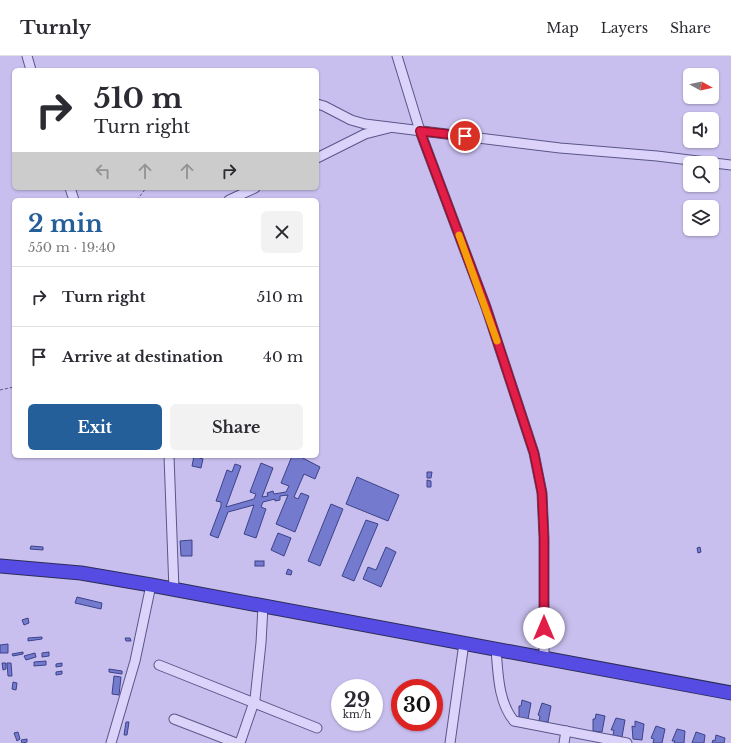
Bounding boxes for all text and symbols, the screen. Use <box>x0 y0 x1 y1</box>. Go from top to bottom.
text: Turnly <box>20 16 91 39</box>
text: Map <box>546 19 579 37</box>
text: Layers <box>601 19 648 37</box>
text: Share <box>670 19 711 37</box>
north arrow <box>683 68 719 104</box>
map controls <box>683 68 719 236</box>
text: 510 m <box>94 81 182 116</box>
icon: right <box>28 84 80 136</box>
button: sound <box>683 112 719 148</box>
text: Turn right <box>94 116 190 138</box>
pin <box>448 119 482 153</box>
icon: arrive <box>454 125 476 147</box>
button: search <box>683 156 719 192</box>
icon: left <box>92 160 114 182</box>
icon: ahead <box>134 160 156 182</box>
icon: ahead <box>176 160 198 182</box>
icon: right <box>218 160 240 182</box>
button: layers <box>683 200 719 236</box>
text: 2 min <box>28 209 103 238</box>
button: close <box>261 211 303 253</box>
text: 550 m · 19:40 <box>28 239 116 256</box>
icon: right <box>28 286 50 308</box>
text: Turn right <box>62 287 145 306</box>
text: 510 m <box>257 287 303 306</box>
icon: arrive <box>28 346 50 368</box>
text: Arrive at destination <box>62 347 223 366</box>
text: 40 m <box>263 347 303 366</box>
button: Exit <box>28 404 162 450</box>
button: Share <box>170 404 303 450</box>
position arrow <box>523 607 565 649</box>
speed limit sign: 30 <box>391 679 443 731</box>
text: 29 <box>344 688 370 712</box>
text: km/h <box>343 708 371 721</box>

